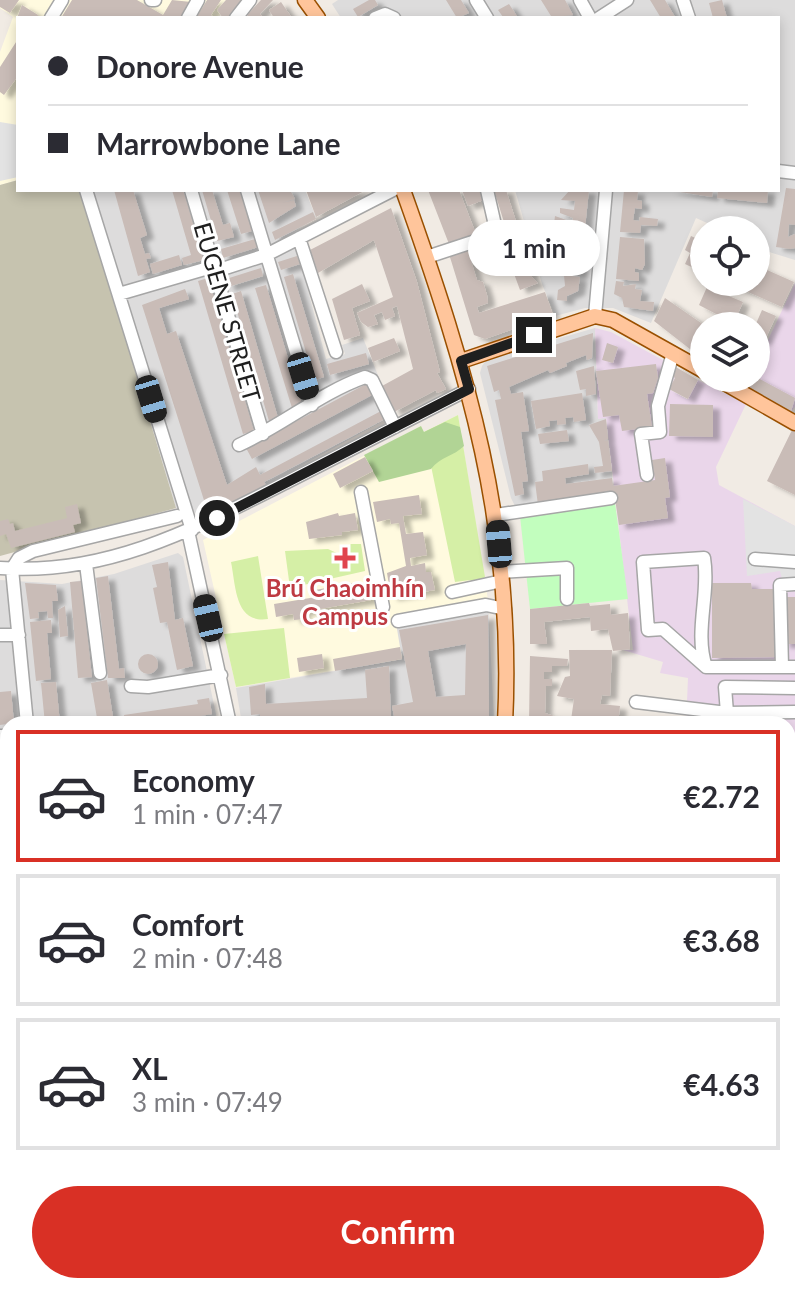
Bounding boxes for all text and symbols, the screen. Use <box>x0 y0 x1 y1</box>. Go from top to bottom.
text: Donore Avenue <box>96 48 304 84</box>
text: Marrowbone Lane <box>96 125 340 161</box>
map controls <box>690 216 770 392</box>
button: locate <box>690 216 770 296</box>
street label: EUGENE STREET <box>189 219 267 405</box>
callout: 1 min <box>468 219 600 275</box>
text: 1 min <box>502 232 566 264</box>
button: layers <box>690 312 770 392</box>
route end <box>516 317 552 353</box>
car <box>285 350 321 402</box>
car <box>133 373 169 425</box>
route start <box>199 500 235 536</box>
car <box>485 519 513 569</box>
marker: Brú Chaoimhín Campus <box>334 547 356 569</box>
place label: Brú Chaoimhín Campus <box>266 573 424 630</box>
car <box>191 592 225 644</box>
icon: car <box>36 760 108 832</box>
text: Economy <box>132 762 255 798</box>
text: €2.72 <box>683 778 760 814</box>
text: 1 min · 07:47 <box>132 798 283 830</box>
icon: car <box>36 904 108 976</box>
text: Comfort <box>132 906 244 942</box>
text: €3.68 <box>683 922 760 958</box>
text: 2 min · 07:48 <box>132 942 283 974</box>
icon: car <box>36 1048 108 1120</box>
text: XL <box>132 1050 168 1086</box>
text: €4.63 <box>683 1066 760 1102</box>
text: 3 min · 07:49 <box>132 1086 283 1118</box>
button: Confirm <box>32 1186 764 1278</box>

